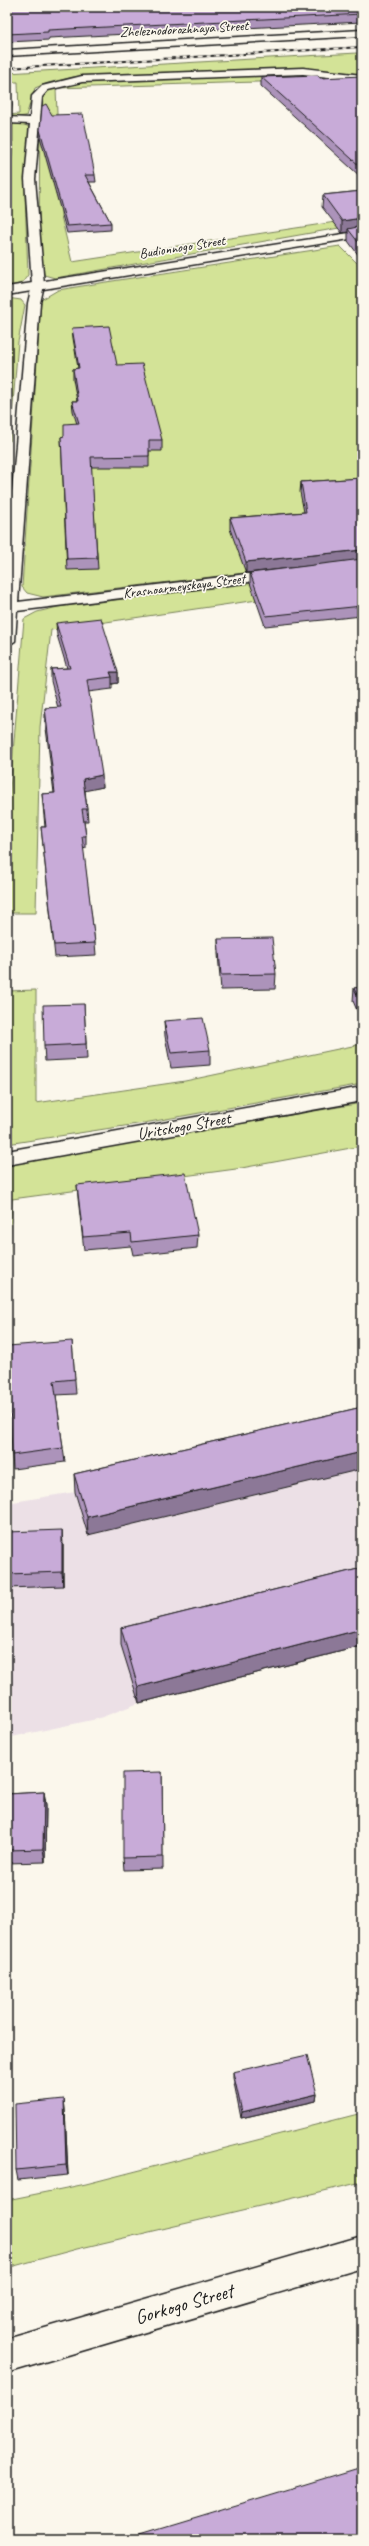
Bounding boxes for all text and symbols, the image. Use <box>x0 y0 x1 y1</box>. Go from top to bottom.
street label: Zheleznodorozhnaya Street <box>119 17 250 41</box>
street label: Budionnogo Street <box>138 232 227 262</box>
street label: Krasnoarmeyskaya Street <box>122 570 248 602</box>
street label: Uritskogo Street <box>136 1107 235 1145</box>
street label: Gorkogo Street <box>132 2277 239 2330</box>

